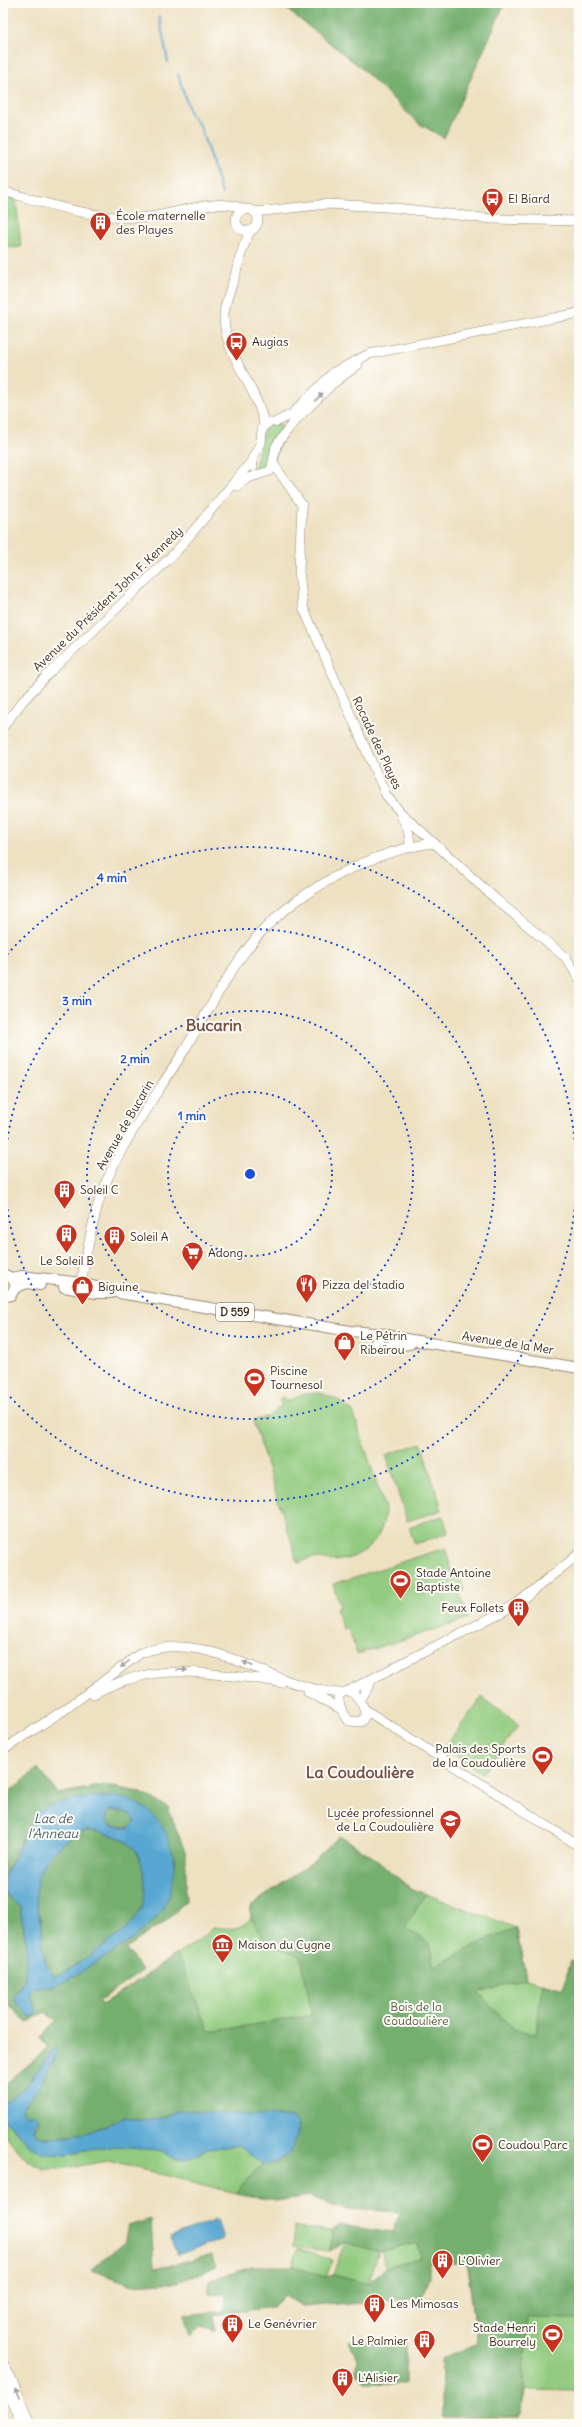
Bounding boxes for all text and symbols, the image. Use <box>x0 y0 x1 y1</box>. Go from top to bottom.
bus stop icon: El Biard <box>479 186 505 219</box>
place label: El Biard <box>508 191 550 206</box>
place label: École maternelle des Playes <box>116 208 206 237</box>
building icon: École maternelle des Playes <box>88 210 114 243</box>
bus stop icon: Augias <box>224 329 250 362</box>
place label: Augias <box>252 334 288 349</box>
one-way arrow <box>314 392 324 402</box>
street label: Avenue du Président John F. Kennedy <box>30 523 186 674</box>
street label: Rocade des Playes <box>349 694 406 792</box>
text: 4 min <box>97 870 127 885</box>
text: 3 min <box>62 993 92 1008</box>
district label: Bucarin <box>186 1015 242 1035</box>
text: 2 min <box>120 1051 150 1066</box>
street label: Avenue de Bucarin <box>93 1077 156 1172</box>
text: 1 min <box>178 1108 206 1123</box>
centre of rings <box>243 1167 257 1181</box>
building icon: Soleil C <box>51 1177 77 1210</box>
place label: Soleil C <box>80 1182 119 1197</box>
building icon: Le Soleil B <box>54 1221 80 1254</box>
building icon: Soleil A <box>101 1224 127 1257</box>
place label: Soleil A <box>130 1229 169 1244</box>
supermarket icon: Adong <box>180 1240 206 1273</box>
place label: Adong <box>208 1245 243 1260</box>
place label: Le Soleil B <box>40 1253 94 1268</box>
restaurant icon: Pizza del stadio <box>294 1272 320 1305</box>
shop icon: Biguine <box>69 1274 95 1307</box>
place label: Pizza del stadio <box>322 1277 405 1292</box>
place label: Biguine <box>98 1279 138 1294</box>
road number: D 559 <box>216 1303 254 1321</box>
place label: Le Pétrin Ribeïrou <box>360 1328 407 1357</box>
street label: Avenue de la Mer <box>461 1328 555 1357</box>
shop icon: Le Pétrin Ribeïrou <box>332 1330 358 1363</box>
place label: Piscine Tournesol <box>270 1363 322 1392</box>
sports icon: Piscine Tournesol <box>241 1365 267 1398</box>
place label: Stade Antoine Baptiste <box>416 1565 491 1594</box>
sports icon: Stade Antoine Baptiste <box>387 1567 413 1600</box>
building icon: Feux Follets <box>506 1595 532 1628</box>
place label: Feux Follets <box>441 1600 504 1615</box>
one-way arrow <box>120 1660 131 1668</box>
one-way arrow <box>242 1661 254 1668</box>
one-way arrow <box>176 1667 188 1674</box>
place label: Palais des Sports de la Coudoulière <box>432 1741 526 1770</box>
sports icon: Palais des Sports de la Coudoulière <box>529 1743 555 1776</box>
district label: La Coudoulière <box>306 1762 415 1782</box>
place label: Lycée professionnel de La Coudoulière <box>327 1805 434 1834</box>
school or university icon: Lycée professionnel de La Coudoulière <box>437 1807 463 1840</box>
water label: Lac de l'Anneau <box>28 1810 80 1842</box>
museum icon: Maison du Cygne <box>209 1932 235 1965</box>
place label: Maison du Cygne <box>238 1937 331 1952</box>
park label: Bois de la Coudoulière <box>383 1999 449 2028</box>
sports icon: Coudou Parc <box>469 2132 495 2165</box>
place label: Coudou Parc <box>498 2137 568 2152</box>
building icon: L'Olivier <box>429 2248 455 2281</box>
place label: L'Olivier <box>458 2253 500 2268</box>
building icon: Les Mimosas <box>362 2291 388 2324</box>
place label: Les Mimosas <box>390 2296 458 2311</box>
building icon: Le Genévrier <box>219 2311 245 2344</box>
place label: Le Genévrier <box>248 2316 317 2331</box>
place label: Stade Henri Bourrely <box>473 2320 536 2349</box>
sports icon: Stade Henri Bourrely <box>539 2322 565 2355</box>
building icon: Le Palmier <box>411 2328 437 2361</box>
place label: Le Palmier <box>351 2333 408 2348</box>
building icon: L'Alisier <box>329 2365 355 2398</box>
place label: L'Alisier <box>358 2370 398 2385</box>
one-way arrow <box>15 2387 21 2398</box>

